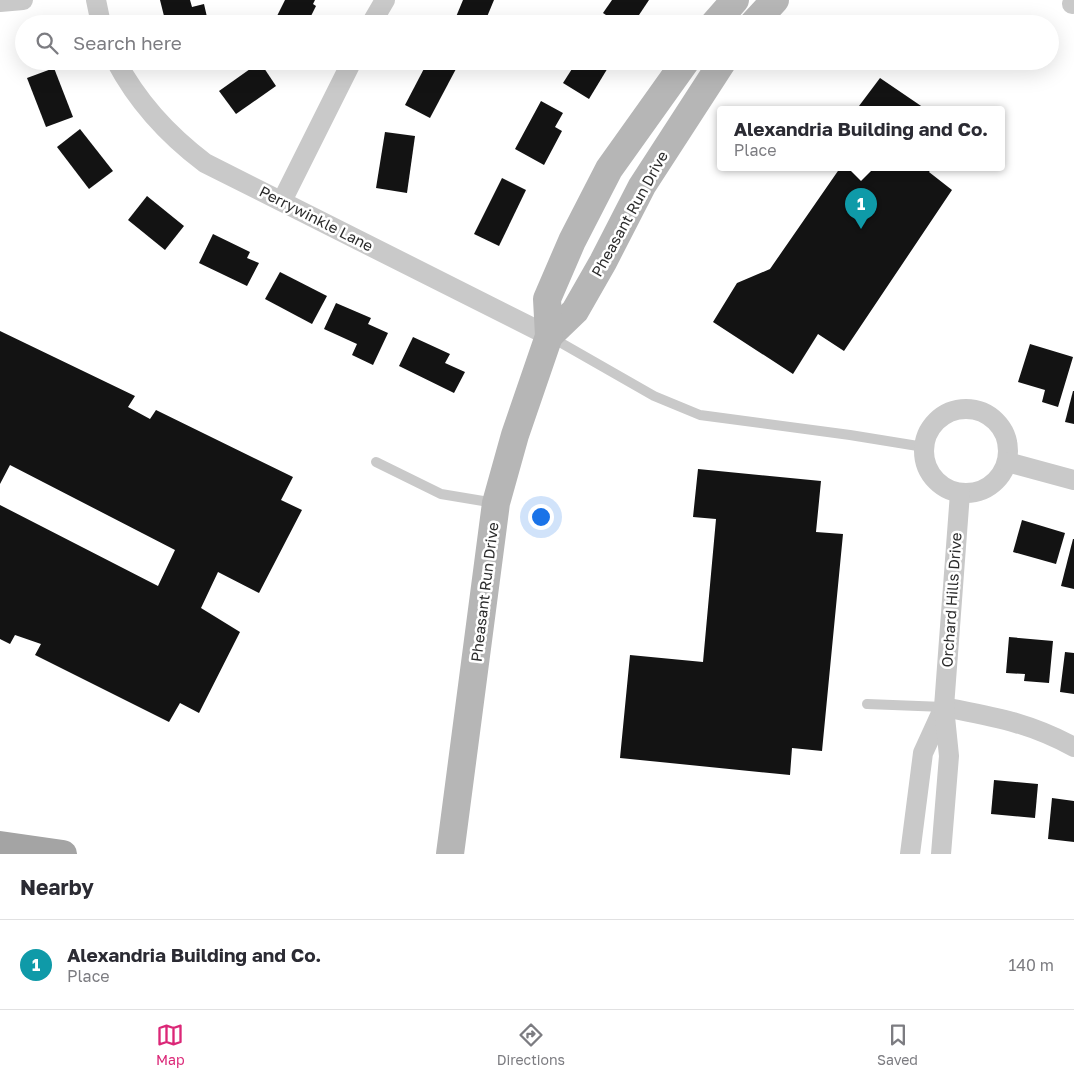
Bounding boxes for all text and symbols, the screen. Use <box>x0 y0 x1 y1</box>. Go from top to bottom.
search box <box>15 15 1059 70</box>
icon: search <box>33 29 61 57</box>
text: Search here <box>73 31 182 54</box>
popup <box>717 106 1005 171</box>
text: Alexandria Building and Co. <box>734 117 988 140</box>
text: Place <box>734 140 776 160</box>
street label: Pheasant Run Drive <box>587 147 671 279</box>
street label: Perrywinkle Lane <box>257 182 377 255</box>
pin: 1 <box>845 188 877 229</box>
your location <box>528 504 554 530</box>
street label: Pheasant Run Drive <box>467 521 502 663</box>
street label: Orchard Hills Drive <box>937 532 965 668</box>
text: Nearby <box>20 874 94 900</box>
text: Alexandria Building and Co. <box>67 943 321 966</box>
text: 1 <box>32 955 40 975</box>
text: 140 m <box>1008 955 1054 975</box>
text: Place <box>67 966 110 986</box>
tab: Map <box>156 1021 185 1068</box>
tab: Directions <box>497 1021 565 1068</box>
tab: Saved <box>877 1021 918 1068</box>

